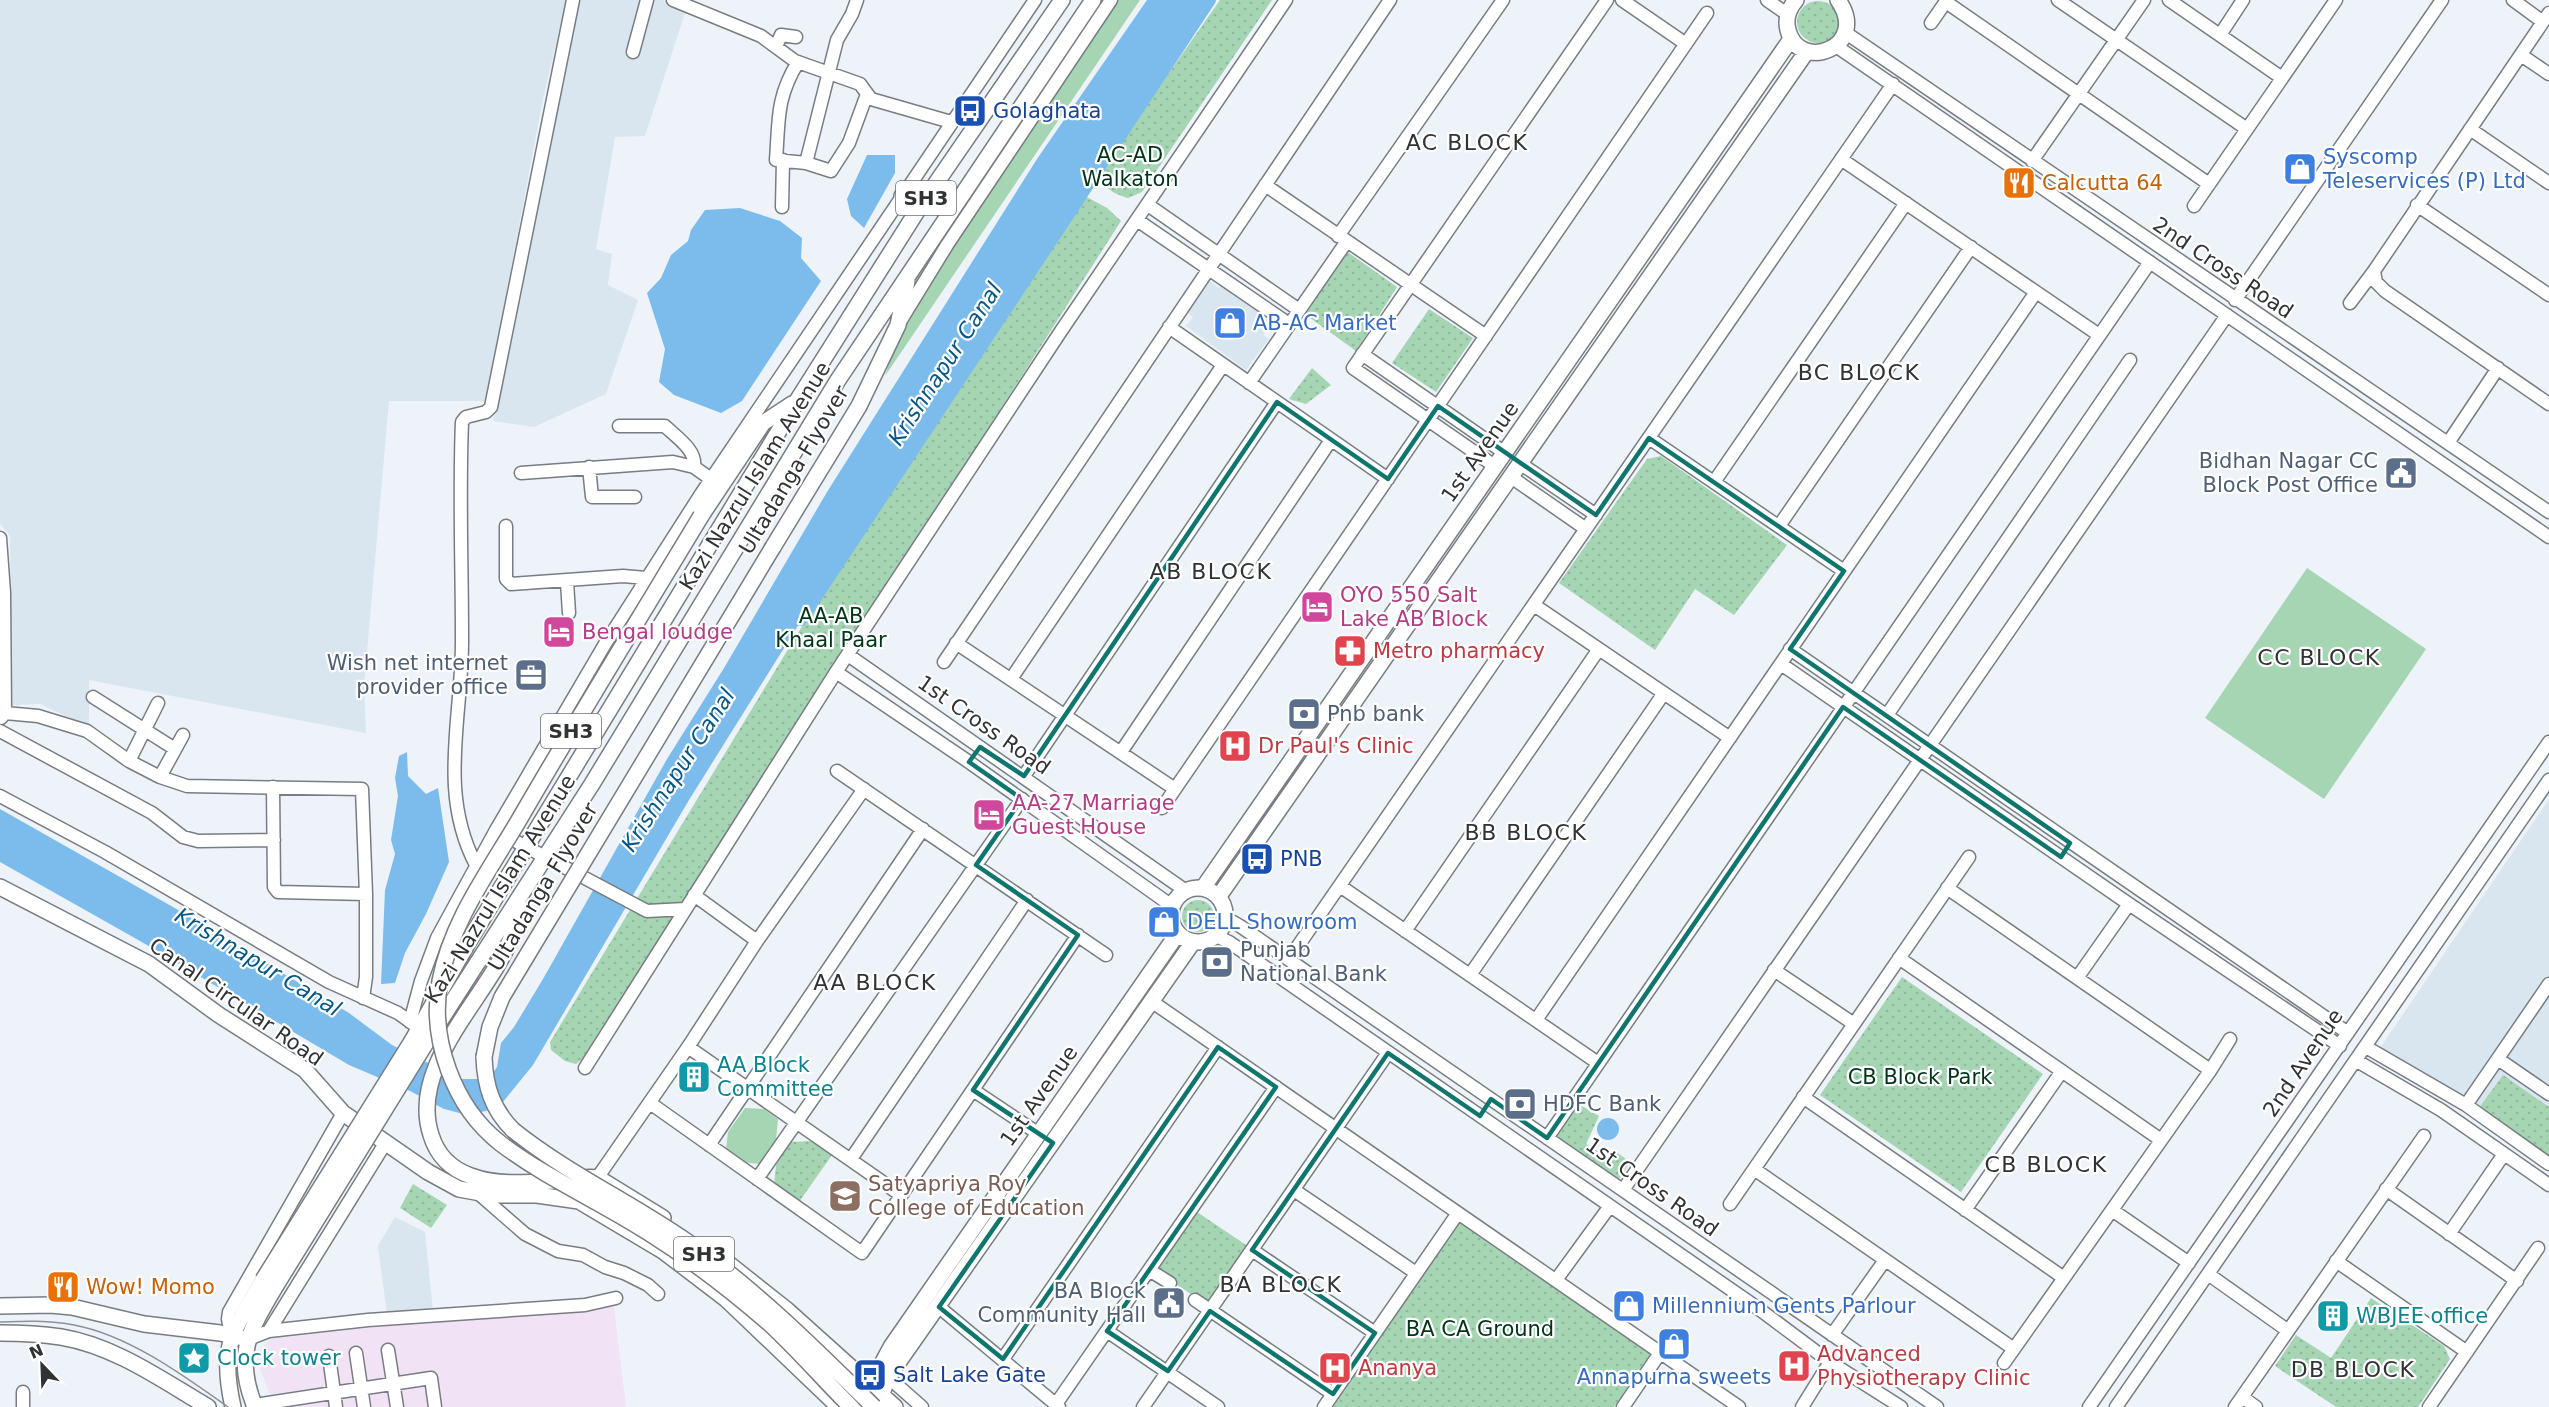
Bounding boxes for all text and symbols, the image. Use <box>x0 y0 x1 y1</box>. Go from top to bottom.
bus stop icon: Golaghata <box>952 93 988 129</box>
place label: Golaghata <box>993 99 1101 123</box>
district label: AC BLOCK <box>1406 130 1528 155</box>
park label: AC-AD Walkaton <box>1081 143 1179 191</box>
place label: Syscomp Teleservices (P) Ltd <box>2322 145 2526 193</box>
shop icon: Syscomp Teleservices (P) Ltd <box>2282 151 2318 187</box>
restaurant icon: Calcutta 64 <box>2001 165 2037 201</box>
place label: Calcutta 64 <box>2042 171 2163 195</box>
road number: SH3 <box>896 181 956 215</box>
street label: 2nd Cross Road <box>2148 212 2298 324</box>
water label: Krishnapur Canal <box>883 278 1007 450</box>
shop icon: AB-AC Market <box>1212 305 1248 341</box>
place label: AB-AC Market <box>1253 311 1396 335</box>
street label: Kazi Nazrul Islam Avenue <box>675 357 835 595</box>
district label: BC BLOCK <box>1798 360 1920 385</box>
street label: Ultadanga Flyover <box>734 381 854 558</box>
street label: 1st Avenue <box>1437 397 1523 507</box>
place label: Bidhan Nagar CC Block Post Office <box>2199 449 2378 497</box>
public building icon: Bidhan Nagar CC Block Post Office <box>2383 455 2419 491</box>
district label: AB BLOCK <box>1150 559 1272 584</box>
place label: OYO 550 Salt Lake AB Block <box>1340 583 1489 631</box>
hotel icon: OYO 550 Salt Lake AB Block <box>1299 589 1335 625</box>
park label: AA-AB Khaal Paar <box>775 604 887 652</box>
hotel icon: Bengal loudge <box>541 614 577 650</box>
place label: Bengal loudge <box>582 620 733 644</box>
pharmacy icon: Metro pharmacy <box>1332 633 1368 669</box>
place label: Metro pharmacy <box>1373 639 1545 663</box>
district label: CC BLOCK <box>2257 645 2381 670</box>
place label: Wish net internet provider office <box>327 651 508 699</box>
office icon: Wish net internet provider office <box>513 657 549 693</box>
street label: 1st Cross Road <box>913 670 1055 780</box>
water label: Krishnapur Canal <box>616 684 740 856</box>
bank icon: Pnb bank <box>1286 696 1322 732</box>
place label: Pnb bank <box>1327 702 1425 726</box>
road number: SH3 <box>541 714 601 748</box>
hospital icon: Dr Paul's Clinic <box>1217 728 1253 764</box>
place label: Dr Paul's Clinic <box>1258 734 1414 758</box>
street label: Kazi Nazrul Islam Avenue <box>420 770 580 1008</box>
place label: AA-27 Marriage Guest House <box>1012 791 1175 839</box>
hotel icon: AA-27 Marriage Guest House <box>971 797 1007 833</box>
street label: Ultadanga Flyover <box>483 798 603 975</box>
district label: BB BLOCK <box>1465 820 1587 845</box>
bus stop icon: PNB <box>1239 841 1275 877</box>
place label: PNB <box>1280 847 1323 871</box>
water label: Krishnapur Canal <box>171 903 345 1021</box>
shop icon: DELL Showroom <box>1146 904 1182 940</box>
place label: DELL Showroom <box>1187 910 1358 934</box>
street label: Canal Circular Road <box>145 933 327 1071</box>
place label: Punjab National Bank <box>1240 938 1388 986</box>
bank icon: Punjab National Bank <box>1199 944 1235 980</box>
district label: AA BLOCK <box>813 970 937 995</box>
street label: 2nd Avenue <box>2258 1005 2348 1121</box>
street label: 1st Avenue <box>996 1041 1082 1151</box>
place label: AA Block Committee <box>717 1053 834 1101</box>
building icon: AA Block Committee <box>676 1059 712 1095</box>
park label: CB Block Park <box>1848 1065 1993 1089</box>
bank icon: HDFC Bank <box>1502 1086 1538 1122</box>
place label: HDFC Bank <box>1543 1092 1662 1116</box>
street label: 1st Cross Road <box>1581 1132 1723 1242</box>
district label: CB BLOCK <box>1984 1152 2108 1177</box>
place label: Satyapriya Roy College of Education <box>868 1172 1085 1220</box>
school or university icon: Satyapriya Roy College of Education <box>827 1178 863 1214</box>
road number: SH3 <box>674 1237 734 1271</box>
restaurant icon: Wow! Momo <box>45 1269 81 1305</box>
district label: BA BLOCK <box>1220 1272 1342 1297</box>
place label: Wow! Momo <box>86 1275 215 1299</box>
place label: BA Block Community Hall <box>977 1279 1147 1327</box>
public building icon: BA Block Community Hall <box>1151 1285 1187 1321</box>
shop icon: Millennium Gents Parlour <box>1611 1288 1647 1324</box>
place label: Millennium Gents Parlour <box>1652 1294 1916 1318</box>
building icon: WBJEE office <box>2315 1298 2351 1334</box>
place label: WBJEE office <box>2356 1304 2488 1328</box>
park label: BA CA Ground <box>1406 1317 1554 1341</box>
shop icon: Annapurna sweets <box>1656 1326 1692 1362</box>
north arrow <box>12 1335 72 1395</box>
text: N <box>26 1340 46 1363</box>
place icon: Clock tower <box>176 1340 212 1376</box>
place label: Advanced Physiotherapy Clinic <box>1817 1342 2030 1390</box>
place label: Clock tower <box>217 1346 341 1370</box>
hospital icon: Advanced Physiotherapy Clinic <box>1776 1348 1812 1384</box>
hospital icon: Ananya <box>1317 1350 1353 1386</box>
place label: Ananya <box>1358 1356 1437 1380</box>
bus stop icon: Salt Lake Gate <box>852 1357 888 1393</box>
district label: DB BLOCK <box>2291 1357 2415 1382</box>
place label: Salt Lake Gate <box>893 1363 1046 1387</box>
place label: Annapurna sweets <box>1577 1365 1771 1389</box>

